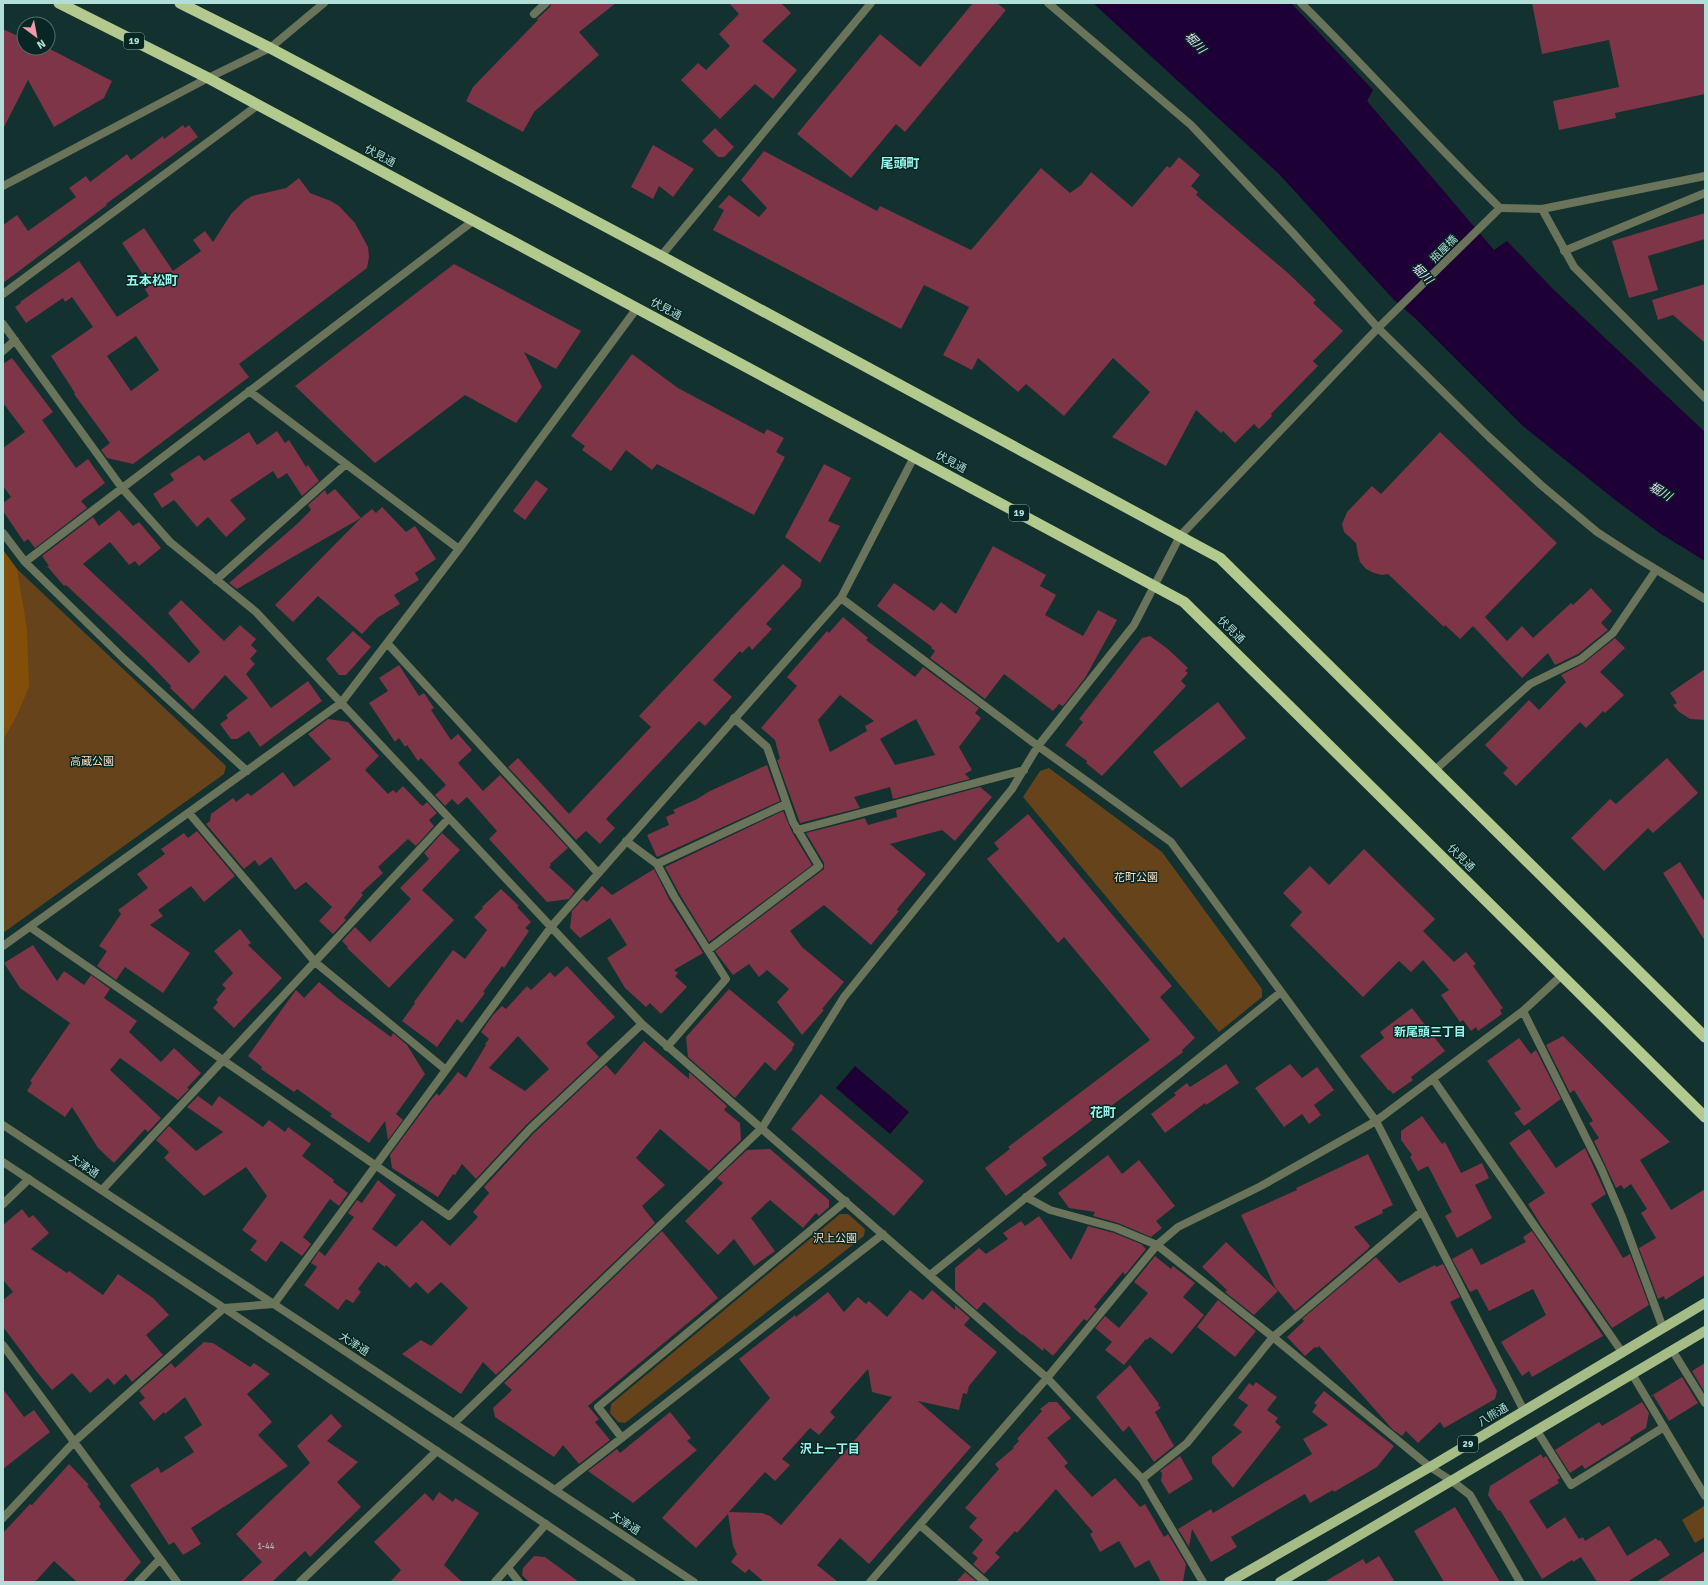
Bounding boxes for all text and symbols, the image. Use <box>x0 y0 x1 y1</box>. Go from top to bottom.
north arrow <box>16 16 56 56</box>
water label: 堀川 <box>1181 29 1210 58</box>
road number: 19 <box>124 33 144 49</box>
text: N <box>34 37 48 52</box>
street label: 伏見通 <box>362 143 398 169</box>
district label: 尾頭町 <box>880 156 920 172</box>
street label: 瓶屋橋 <box>1428 233 1460 265</box>
water label: 堀川 <box>1408 260 1437 289</box>
district label: 五本松町 <box>126 273 178 289</box>
street label: 伏見通 <box>648 296 684 322</box>
street label: 伏見通 <box>933 449 969 475</box>
water label: 堀川 <box>1646 479 1676 506</box>
road number: 19 <box>1009 505 1029 521</box>
street label: 伏見通 <box>1215 614 1247 646</box>
park label: 高蔵公園 <box>70 755 114 768</box>
street label: 伏見通 <box>1445 842 1477 874</box>
park label: 花町公園 <box>1114 871 1158 884</box>
district label: 新尾頭三丁目 <box>1394 1025 1466 1040</box>
district label: 花町 <box>1090 1105 1116 1121</box>
street label: 大津通 <box>67 1151 101 1181</box>
park label: 沢上公園 <box>813 1232 857 1245</box>
street label: 大津通 <box>337 1330 371 1358</box>
street label: 八熊通 <box>1476 1401 1510 1429</box>
road number: 29 <box>1458 1436 1478 1452</box>
district label: 沢上一丁目 <box>800 1442 860 1457</box>
street label: 大津通 <box>608 1509 642 1537</box>
house number: 1-44 <box>257 1541 275 1552</box>

